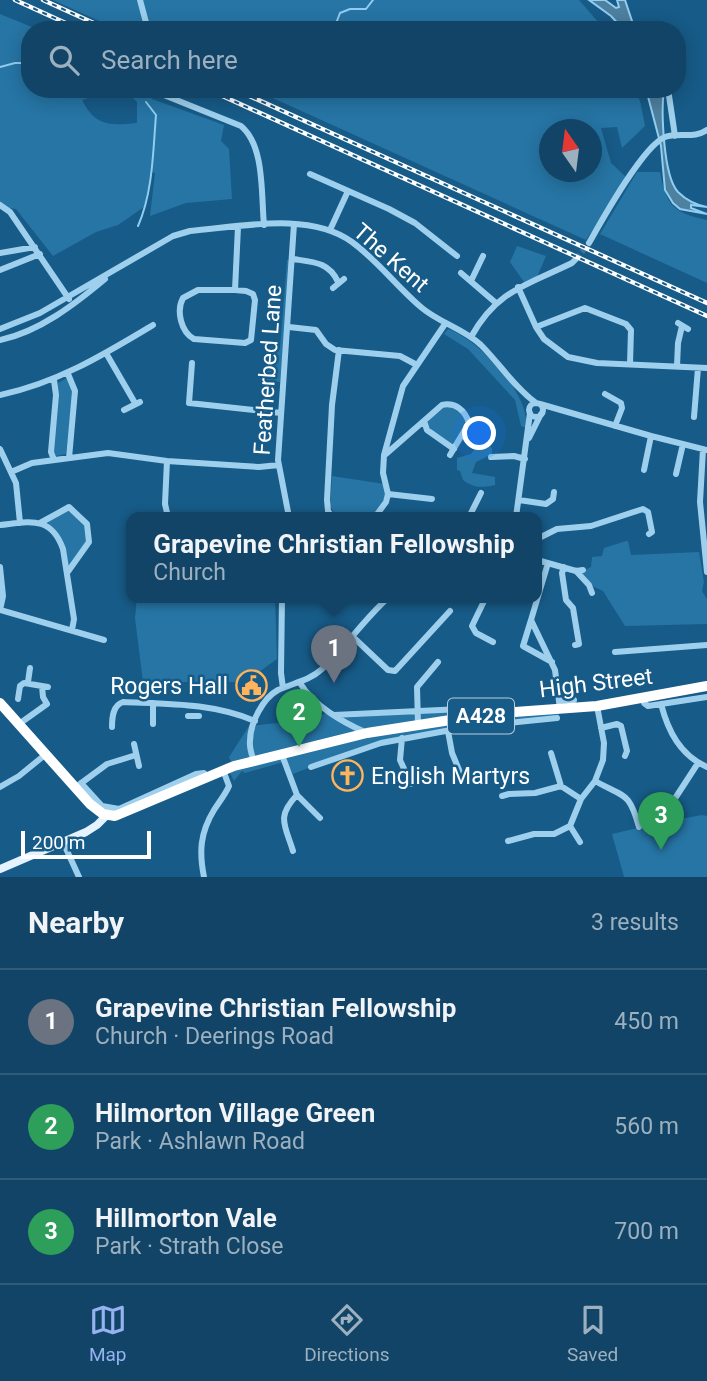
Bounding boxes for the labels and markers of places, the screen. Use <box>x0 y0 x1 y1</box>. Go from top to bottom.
pin: 1 <box>311 625 357 683</box>
public building icon: Rogers Hall <box>234 669 268 703</box>
place label: Rogers Hall <box>110 673 228 700</box>
pin: 2 <box>276 689 322 747</box>
church icon: English Martyrs <box>331 759 365 793</box>
place label: English Martyrs <box>371 763 530 790</box>
pin: 3 <box>638 792 684 850</box>

